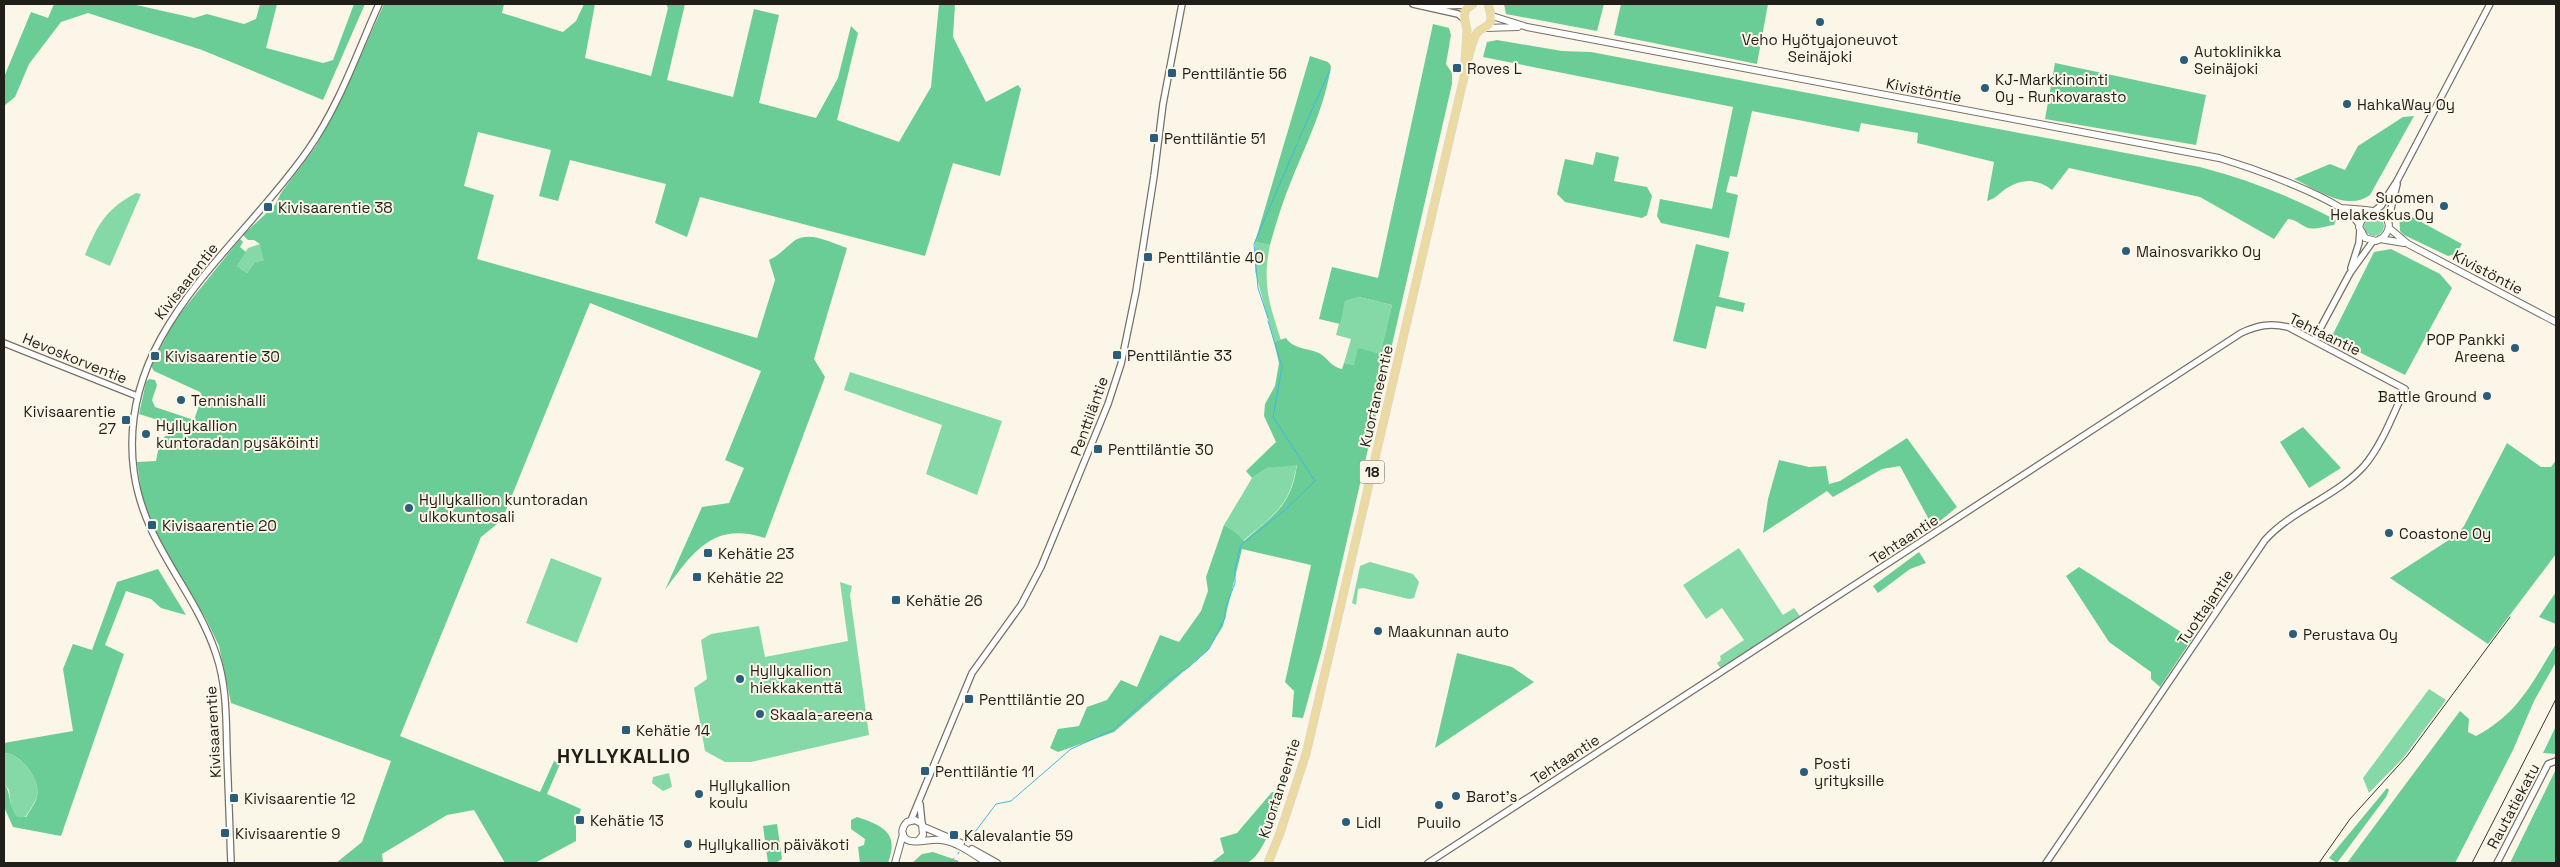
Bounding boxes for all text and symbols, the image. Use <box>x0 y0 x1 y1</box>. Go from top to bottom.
marker: Veho Hyötyajoneuvot Seinäjoki <box>1814 16 1826 28</box>
place label: Veho Hyötyajoneuvot Seinäjoki <box>1742 30 1898 66</box>
place label: Autoklinikka Seinäjoki <box>2194 42 2282 78</box>
marker: Autoklinikka Seinäjoki <box>2178 54 2190 66</box>
place label: Roves L <box>1467 59 1522 78</box>
marker: Roves L <box>1451 62 1463 74</box>
place label: Penttiläntie 56 <box>1182 64 1287 83</box>
marker: Penttiläntie 56 <box>1166 67 1178 79</box>
place label: KJ-Markkinointi Oy - Runkovarasto <box>1995 70 2126 106</box>
street label: Kivistöntie <box>1885 73 1964 107</box>
marker: KJ-Markkinointi Oy - Runkovarasto <box>1979 82 1991 94</box>
place label: HahkaWay Oy <box>2357 95 2455 114</box>
marker: HahkaWay Oy <box>2341 98 2353 110</box>
place label: Penttiläntie 51 <box>1164 129 1266 148</box>
marker: Penttiläntie 51 <box>1148 132 1160 144</box>
place label: Suomen Helakeskus Oy <box>2330 188 2434 224</box>
place label: Kivisaarentie 38 <box>278 198 393 217</box>
marker: Suomen Helakeskus Oy <box>2438 200 2450 212</box>
marker: Kivisaarentie 38 <box>262 201 274 213</box>
street label: Kivisaarentie <box>150 239 222 323</box>
place label: Mainosvarikko Oy <box>2136 242 2261 261</box>
marker: Mainosvarikko Oy <box>2120 245 2132 257</box>
street label: Kivistöntie <box>2450 246 2526 298</box>
place label: Penttiläntie 40 <box>1158 248 1264 267</box>
marker: Penttiläntie 40 <box>1142 251 1154 263</box>
street label: Tehtaantie <box>2286 308 2364 360</box>
street label: Hevoskorventie <box>20 328 130 388</box>
place label: POP Pankki Areena <box>2427 330 2505 366</box>
marker: POP Pankki Areena <box>2509 342 2521 354</box>
street label: Kuortaneentie <box>1355 343 1397 449</box>
place label: Penttiläntie 33 <box>1127 346 1232 365</box>
place label: Kivisaarentie 30 <box>165 347 280 366</box>
marker: Penttiläntie 33 <box>1111 349 1123 361</box>
marker: Kivisaarentie 30 <box>149 350 161 362</box>
street label: Penttiläntie <box>1066 374 1112 458</box>
place label: Battle Ground <box>2378 387 2477 406</box>
marker: Battle Ground <box>2481 390 2493 402</box>
place label: Tennishalli <box>191 391 266 410</box>
marker: Tennishalli <box>175 394 187 406</box>
place label: Kivisaarentie 27 <box>24 402 116 438</box>
marker: Kivisaarentie 27 <box>120 414 132 426</box>
place label: Hyllykallion kuntoradan pysäköinti <box>156 416 319 452</box>
marker: Hyllykallion kuntoradan pysäköinti <box>140 428 152 440</box>
place label: Penttiläntie 30 <box>1108 440 1214 459</box>
marker: Penttiläntie 30 <box>1092 443 1104 455</box>
road number: 18 <box>1360 461 1384 484</box>
place label: Hyllykallion kuntoradan ulkokuntosali <box>419 490 588 526</box>
marker: Hyllykallion kuntoradan ulkokuntosali <box>403 502 415 514</box>
street label: Tehtaantie <box>1866 510 1942 568</box>
place label: Kivisaarentie 20 <box>162 516 277 535</box>
marker: Kivisaarentie 20 <box>146 519 158 531</box>
place label: Coastone Oy <box>2399 524 2491 543</box>
marker: Coastone Oy <box>2383 527 2395 539</box>
place label: Kehätie 23 <box>718 544 794 563</box>
marker: Kehätie 23 <box>702 547 714 559</box>
street label: Tuottajantie <box>2173 565 2237 648</box>
place label: Kehätie 22 <box>707 568 783 587</box>
marker: Kehätie 22 <box>691 571 703 583</box>
place label: Kehätie 26 <box>906 591 983 610</box>
marker: Kehätie 26 <box>890 594 902 606</box>
place label: Maakunnan auto <box>1388 622 1509 641</box>
marker: Maakunnan auto <box>1372 625 1384 637</box>
place label: Perustava Oy <box>2303 625 2398 644</box>
marker: Perustava Oy <box>2287 628 2299 640</box>
place label: Hyllykallion hiekkakenttä <box>750 661 843 697</box>
marker: Hyllykallion hiekkakenttä <box>734 673 746 685</box>
street label: Kivisaarentie <box>201 685 225 779</box>
place label: Penttiläntie 20 <box>979 690 1085 709</box>
marker: Penttiläntie 20 <box>963 693 975 705</box>
place label: Skaala-areena <box>770 705 873 724</box>
marker: Skaala-areena <box>754 708 766 720</box>
place label: Kehätie 14 <box>636 721 710 740</box>
marker: Kehätie 14 <box>620 724 632 736</box>
street label: Tehtaantie <box>1527 730 1603 788</box>
street label: Kuortaneentie <box>1254 736 1304 840</box>
district label: HYLLYKALLIO <box>557 743 691 769</box>
place label: Posti yrityksille <box>1814 754 1884 790</box>
street label: Rautatiekatu <box>2483 760 2543 852</box>
place label: Penttiläntie 11 <box>935 762 1034 781</box>
marker: Penttiläntie 11 <box>919 765 931 777</box>
marker: Posti yrityksille <box>1798 766 1810 778</box>
place label: Hyllykallion koulu <box>709 776 791 812</box>
place label: Barot's <box>1466 787 1518 806</box>
marker: Hyllykallion koulu <box>693 788 705 800</box>
place label: Kivisaarentie 12 <box>244 789 356 808</box>
marker: Barot's <box>1450 790 1462 802</box>
marker: Kivisaarentie 12 <box>228 792 240 804</box>
marker: Puuilo <box>1433 799 1445 811</box>
place label: Kehätie 13 <box>590 811 664 830</box>
place label: Lidl <box>1356 813 1381 832</box>
place label: Puuilo <box>1417 813 1461 832</box>
marker: Kehätie 13 <box>574 814 586 826</box>
marker: Lidl <box>1340 816 1352 828</box>
place label: Kivisaarentie 9 <box>235 824 340 843</box>
place label: Kalevalantie 59 <box>964 826 1073 845</box>
marker: Kivisaarentie 9 <box>219 827 231 839</box>
marker: Kalevalantie 59 <box>948 829 960 841</box>
place label: Hyllykallion päiväkoti <box>698 835 849 854</box>
marker: Hyllykallion päiväkoti <box>682 838 694 850</box>

